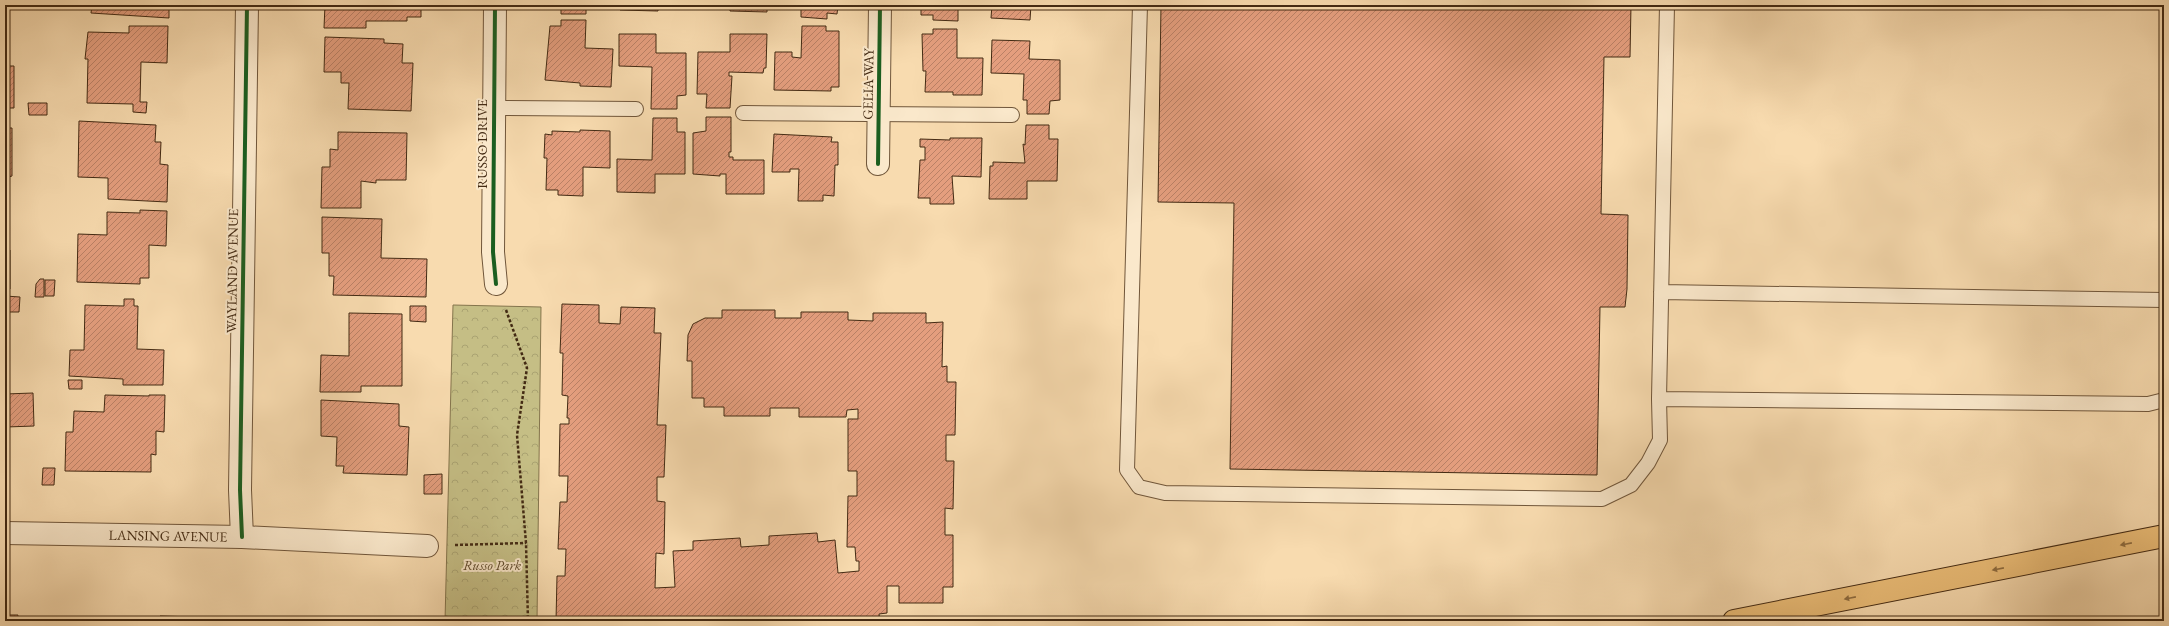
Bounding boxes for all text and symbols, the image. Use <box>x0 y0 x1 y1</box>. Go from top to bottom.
street label: GELIA WAY <box>858 47 878 120</box>
street label: RUSSO DRIVE <box>473 99 491 189</box>
street label: WAYLAND AVENUE <box>222 209 242 333</box>
street label: LANSING AVENUE <box>108 526 228 546</box>
one-way arrow <box>2120 541 2132 547</box>
park label: Russo Park <box>463 556 522 574</box>
one-way arrow <box>1992 566 2004 572</box>
one-way arrow <box>1844 596 1856 602</box>

